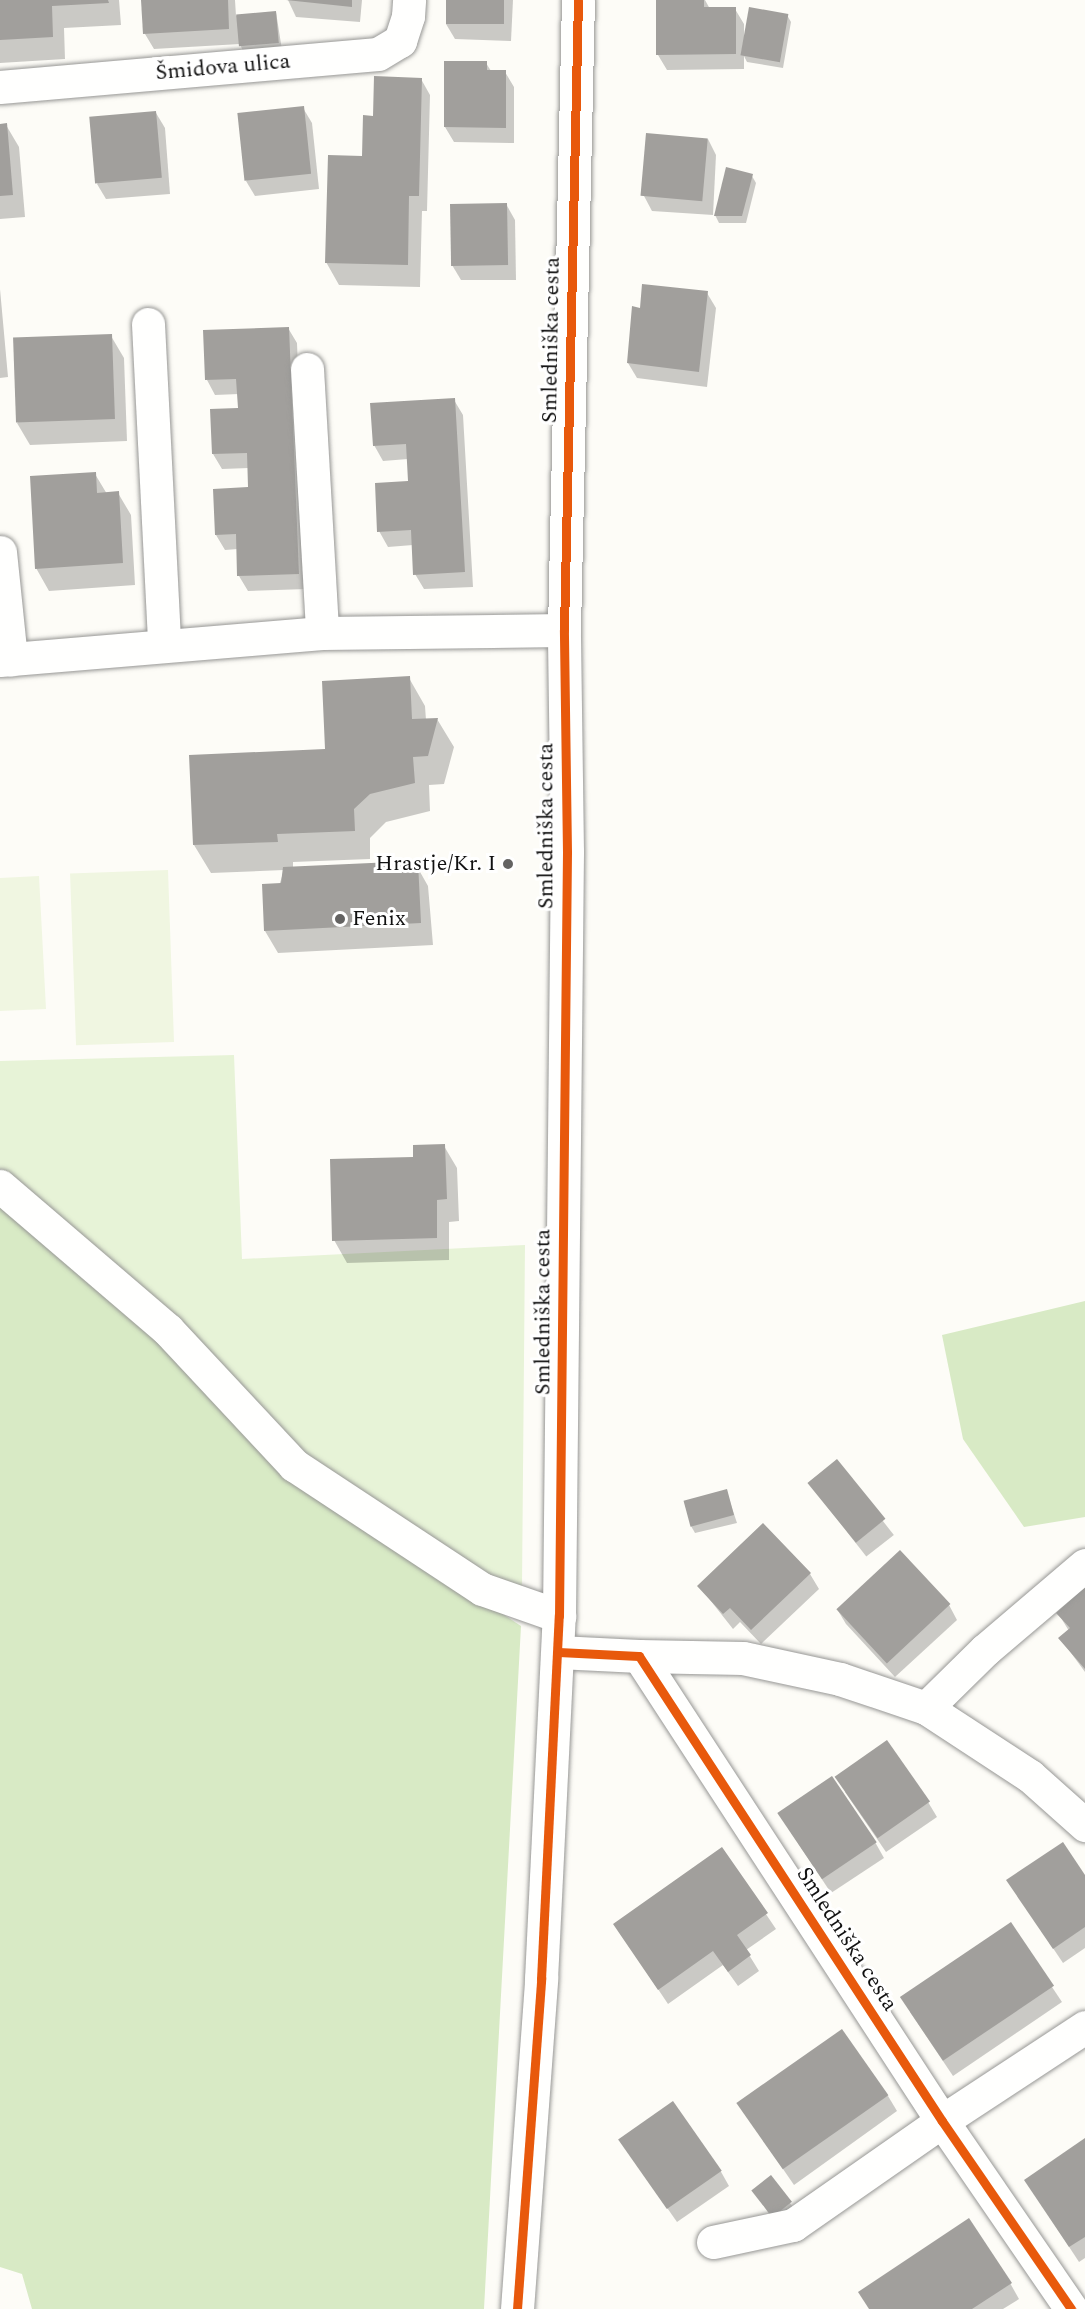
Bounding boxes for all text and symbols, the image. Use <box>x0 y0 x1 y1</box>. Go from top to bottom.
street label: Šmidova ulica <box>154 48 292 86</box>
street label: Smledniška cesta <box>536 257 566 423</box>
street label: Smledniška cesta <box>533 743 559 909</box>
place label: Hrastje/Kr. I <box>375 851 496 877</box>
marker: Hrastje/Kr. I <box>501 857 515 871</box>
place label: Fenix <box>352 906 406 932</box>
marker: Fenix <box>333 912 347 926</box>
street label: Smledniška cesta <box>530 1229 556 1395</box>
street label: Smledniška cesta <box>791 1862 903 2016</box>

